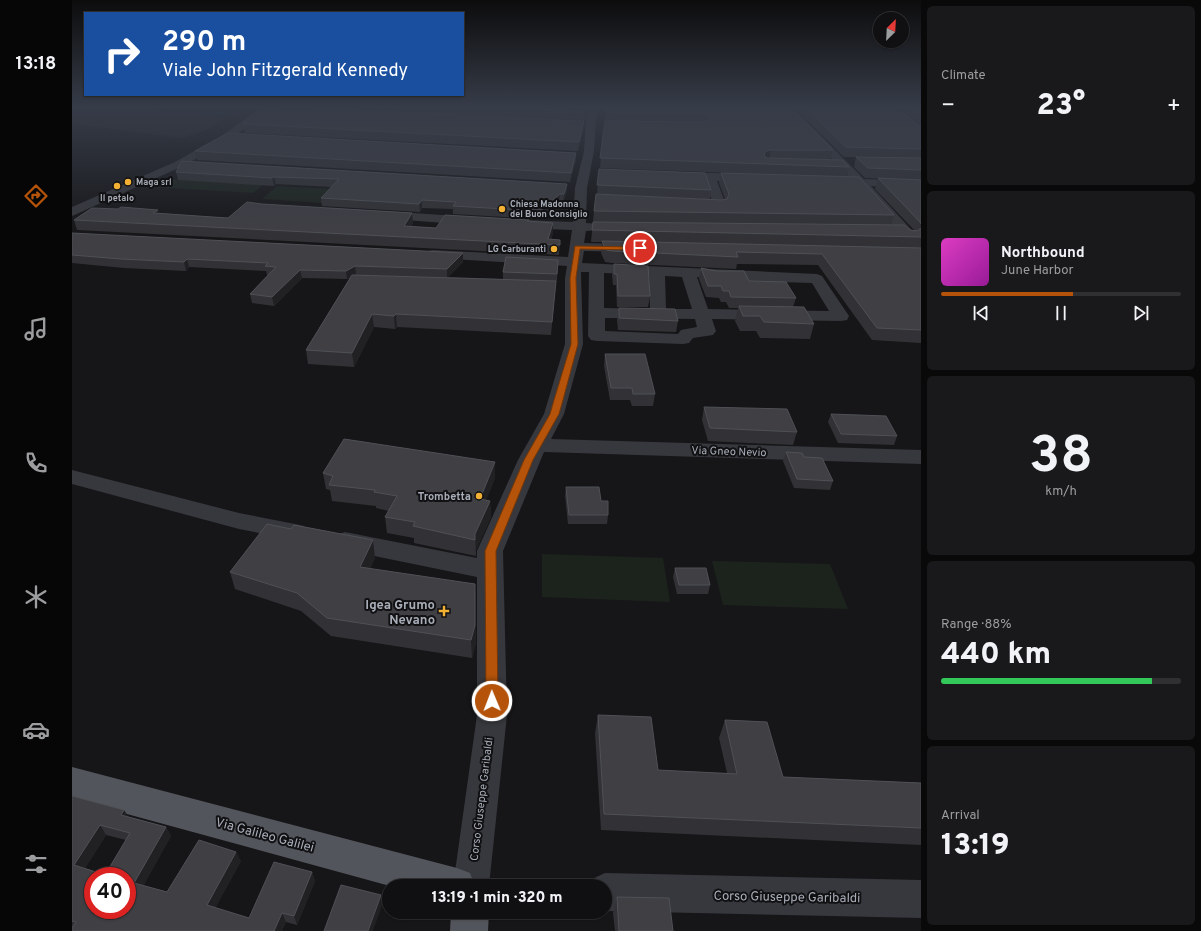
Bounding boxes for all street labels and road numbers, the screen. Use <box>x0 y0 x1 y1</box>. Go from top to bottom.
street label: Via Gneo Nevio <box>691 444 767 460</box>
street label: Corso Giuseppe Garibaldi <box>467 737 497 862</box>
street label: Via Galileo Galilei <box>213 815 315 857</box>
street label: Corso Giuseppe Garibaldi <box>713 889 861 907</box>

